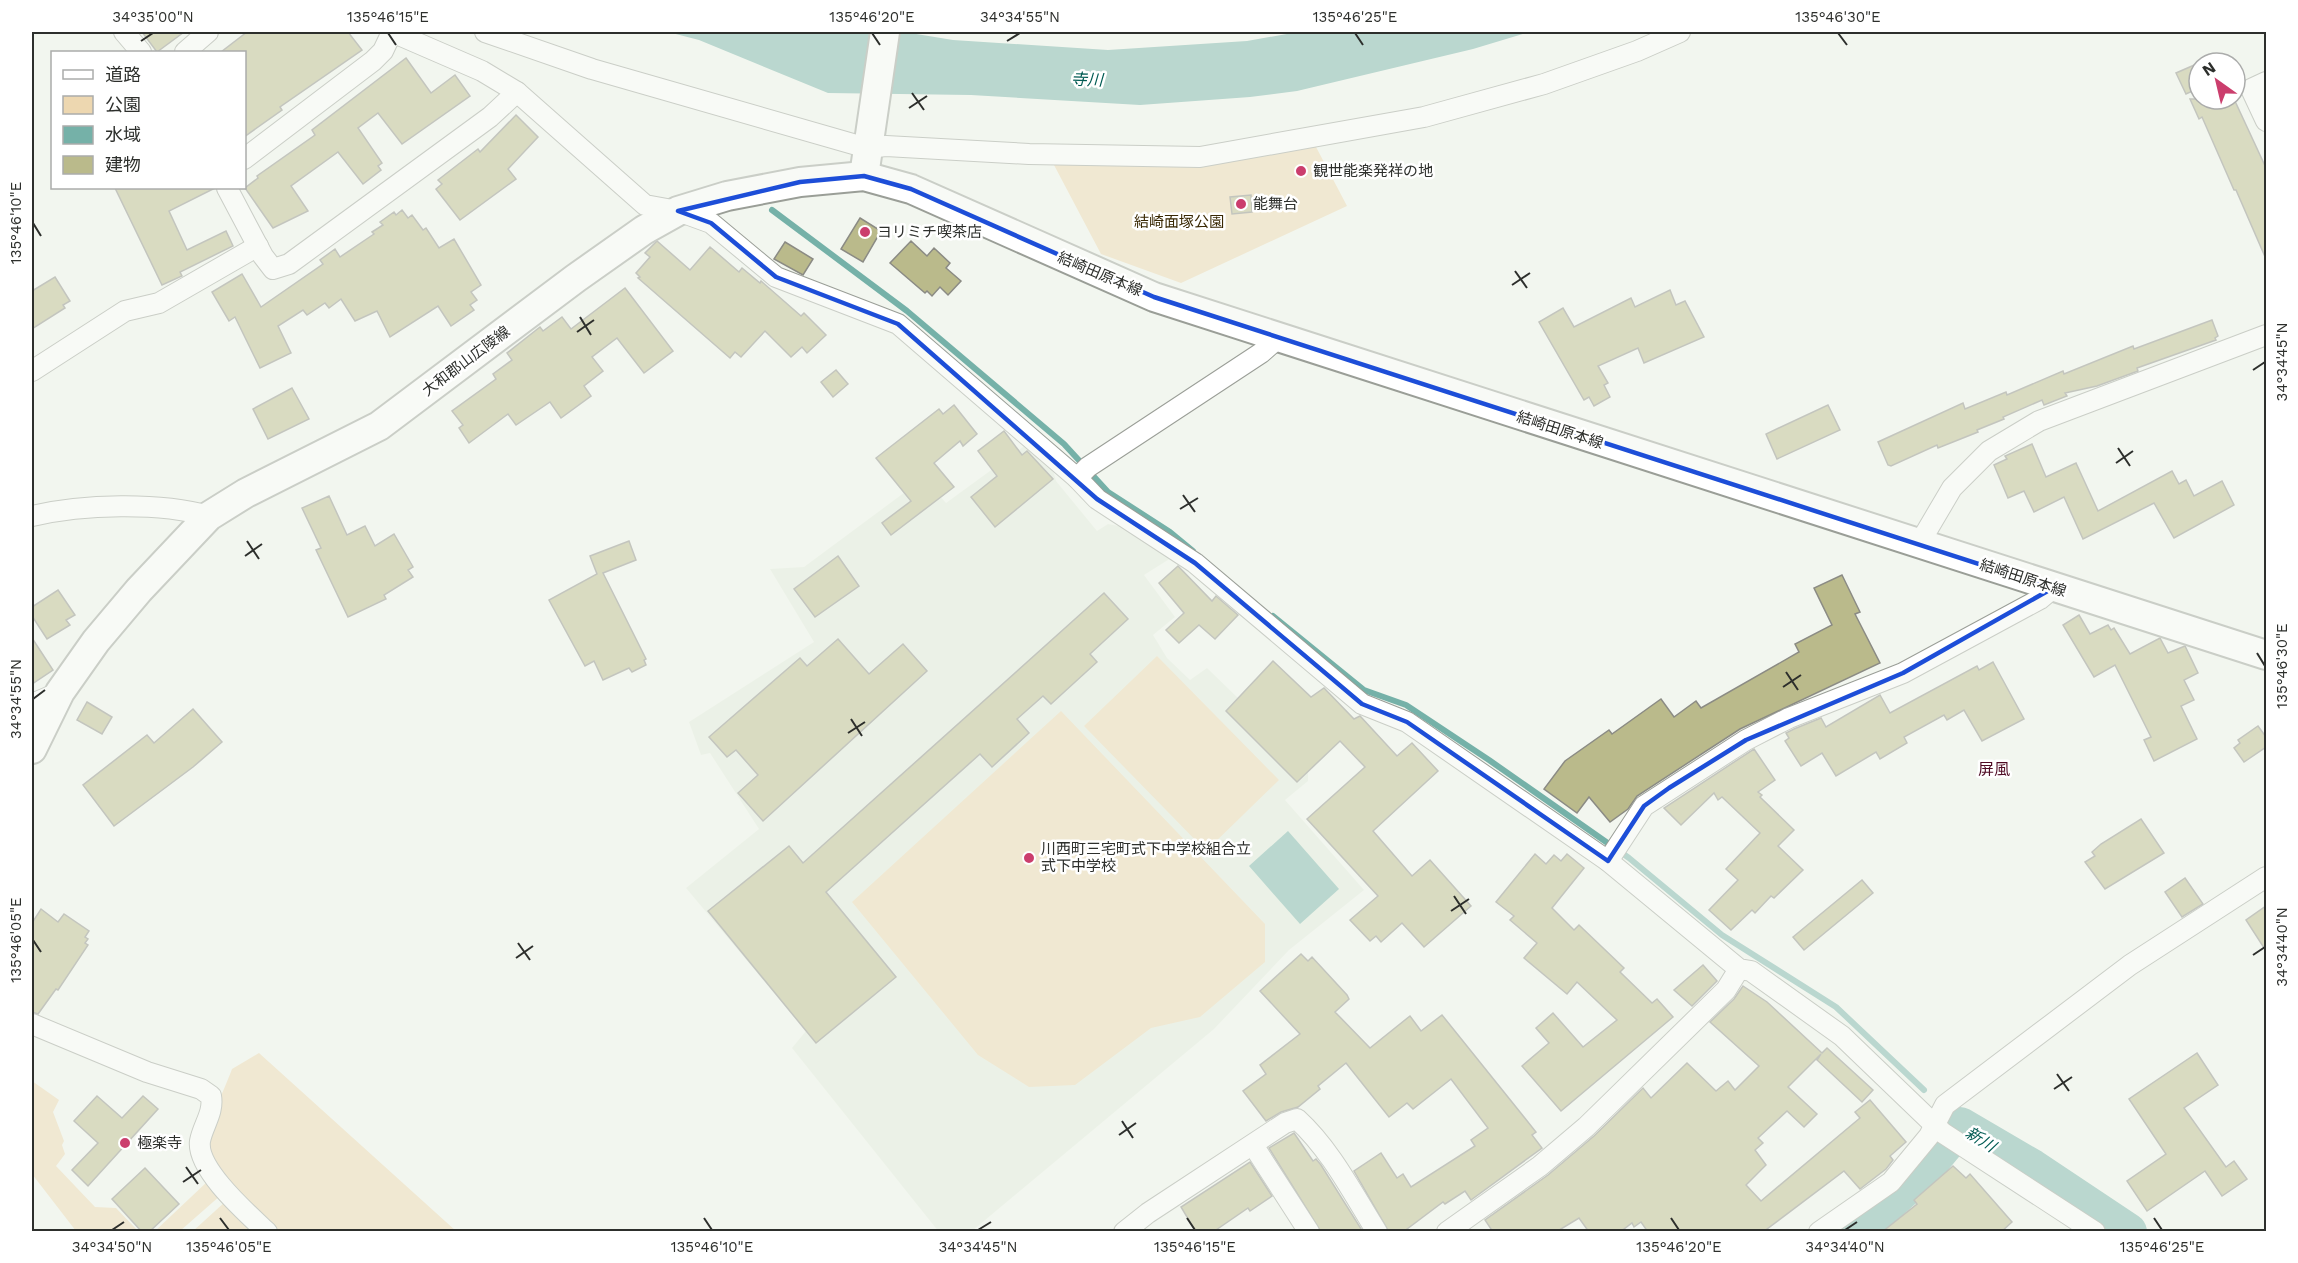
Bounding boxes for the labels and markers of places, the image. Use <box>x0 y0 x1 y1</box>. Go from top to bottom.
place label: 観世能楽発祥の地 <box>1313 162 1433 180</box>
marker: 観世能楽発祥の地 <box>1294 164 1308 178</box>
place label: 能舞台 <box>1253 195 1298 213</box>
marker: 能舞台 <box>1234 197 1248 211</box>
place label: ヨリミチ喫茶店 <box>877 223 982 241</box>
marker: ヨリミチ喫茶店 <box>858 225 872 239</box>
place label: 川西町三宅町式下中学校組合立 式下中学校 <box>1041 840 1251 875</box>
marker: 川西町三宅町式下中学校組合立 式下中学校 <box>1022 851 1036 865</box>
place label: 極楽寺 <box>137 1134 182 1152</box>
marker: 極楽寺 <box>118 1136 132 1150</box>

